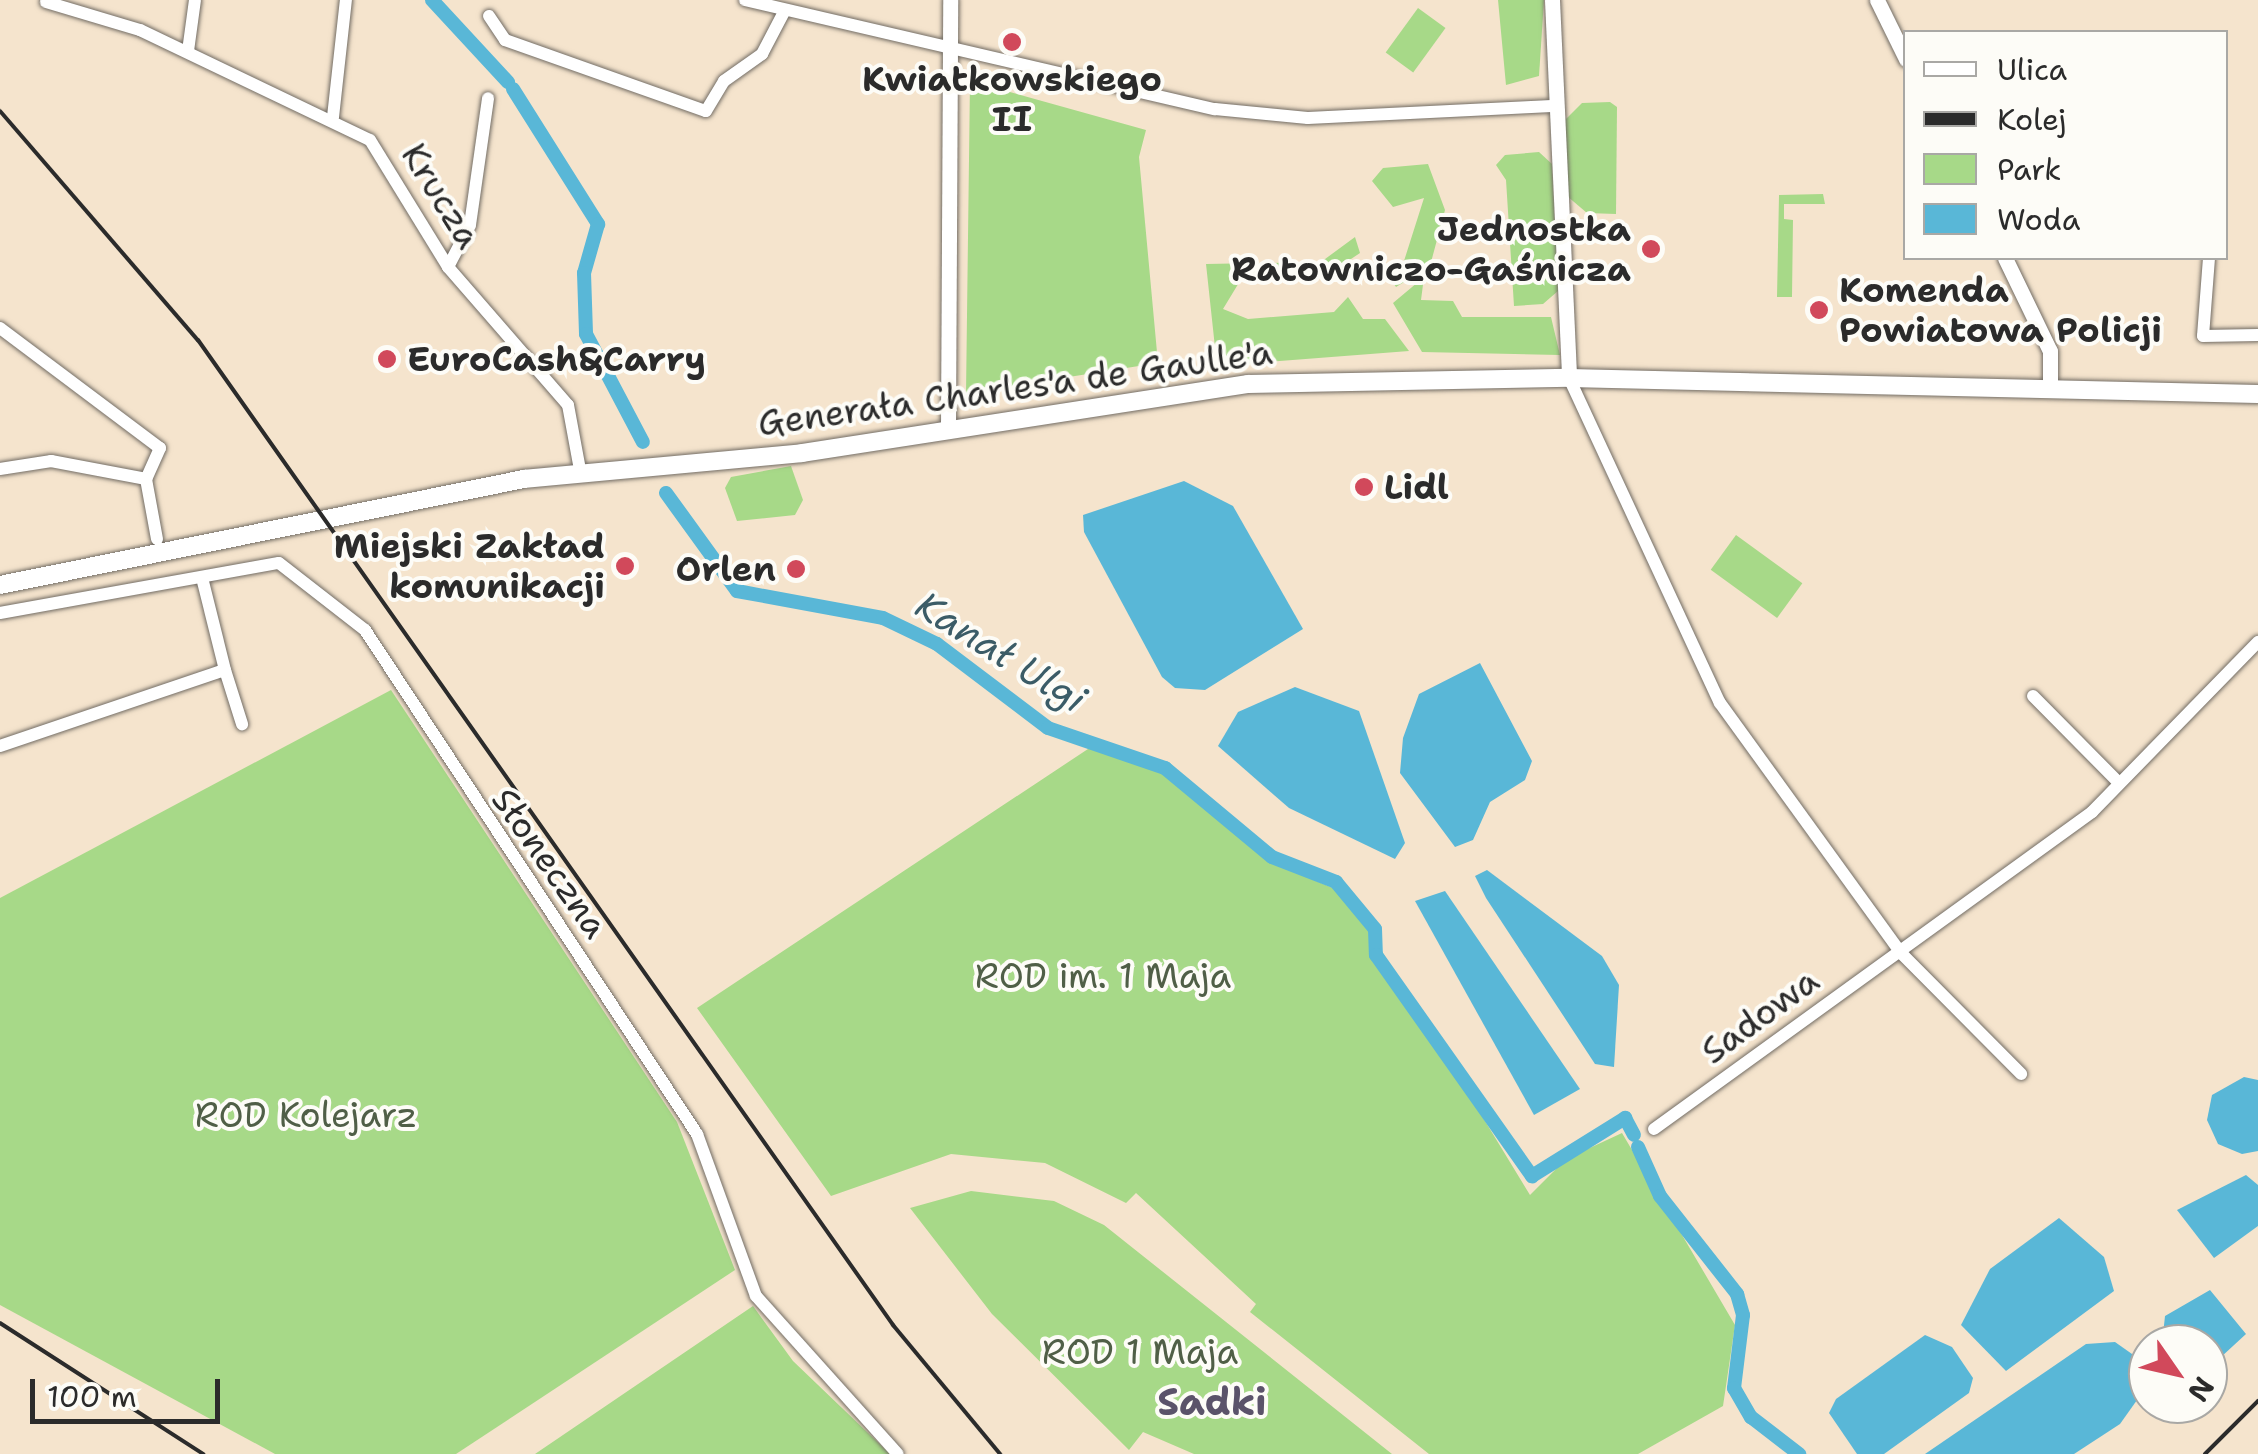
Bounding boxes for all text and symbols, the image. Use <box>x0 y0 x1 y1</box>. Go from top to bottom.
legend <box>1903 30 2228 260</box>
marker: Kwiatkowskiego II <box>1001 31 1023 53</box>
text: Ulica <box>1997 49 2067 90</box>
place label: Kwiatkowskiego II <box>862 58 1162 140</box>
text: Kolej <box>1997 99 2066 140</box>
street label: Krucza <box>392 136 490 256</box>
text: Park <box>1997 149 2061 190</box>
text: Woda <box>1997 199 2081 240</box>
place label: Jednostka Ratowniczo-Gaśnicza <box>1231 208 1631 290</box>
marker: Jednostka Ratowniczo-Gaśnicza <box>1640 238 1662 260</box>
place label: Komenda Powiatowa Policji <box>1839 269 2162 351</box>
marker: Komenda Powiatowa Policji <box>1808 299 1830 321</box>
street label: Generała Charles'a de Gaulle'a <box>755 331 1275 445</box>
place label: EuroCash&Carry <box>407 338 706 380</box>
marker: EuroCash&Carry <box>376 348 398 370</box>
place label: Lidl <box>1384 466 1449 508</box>
marker: Lidl <box>1353 476 1375 498</box>
place label: Miejski Zakład komunikacji <box>334 525 605 607</box>
place label: Orlen <box>676 548 776 590</box>
marker: Miejski Zakład komunikacji <box>614 555 636 577</box>
marker: Orlen <box>785 558 807 580</box>
water label: Kanał Ulgi <box>907 582 1095 722</box>
street label: Słoneczna <box>483 780 617 946</box>
park label: ROD im. 1 Maja <box>975 955 1231 997</box>
street label: Sadowa <box>1693 959 1827 1073</box>
park label: ROD Kolejarz <box>195 1094 417 1136</box>
north arrow <box>2128 1324 2228 1424</box>
park label: ROD 1 Maja <box>1042 1331 1238 1373</box>
scale bar <box>35 1359 225 1421</box>
text: N <box>2179 1370 2223 1409</box>
text: 100 m <box>47 1376 137 1417</box>
district label: Sadki <box>1157 1379 1267 1425</box>

